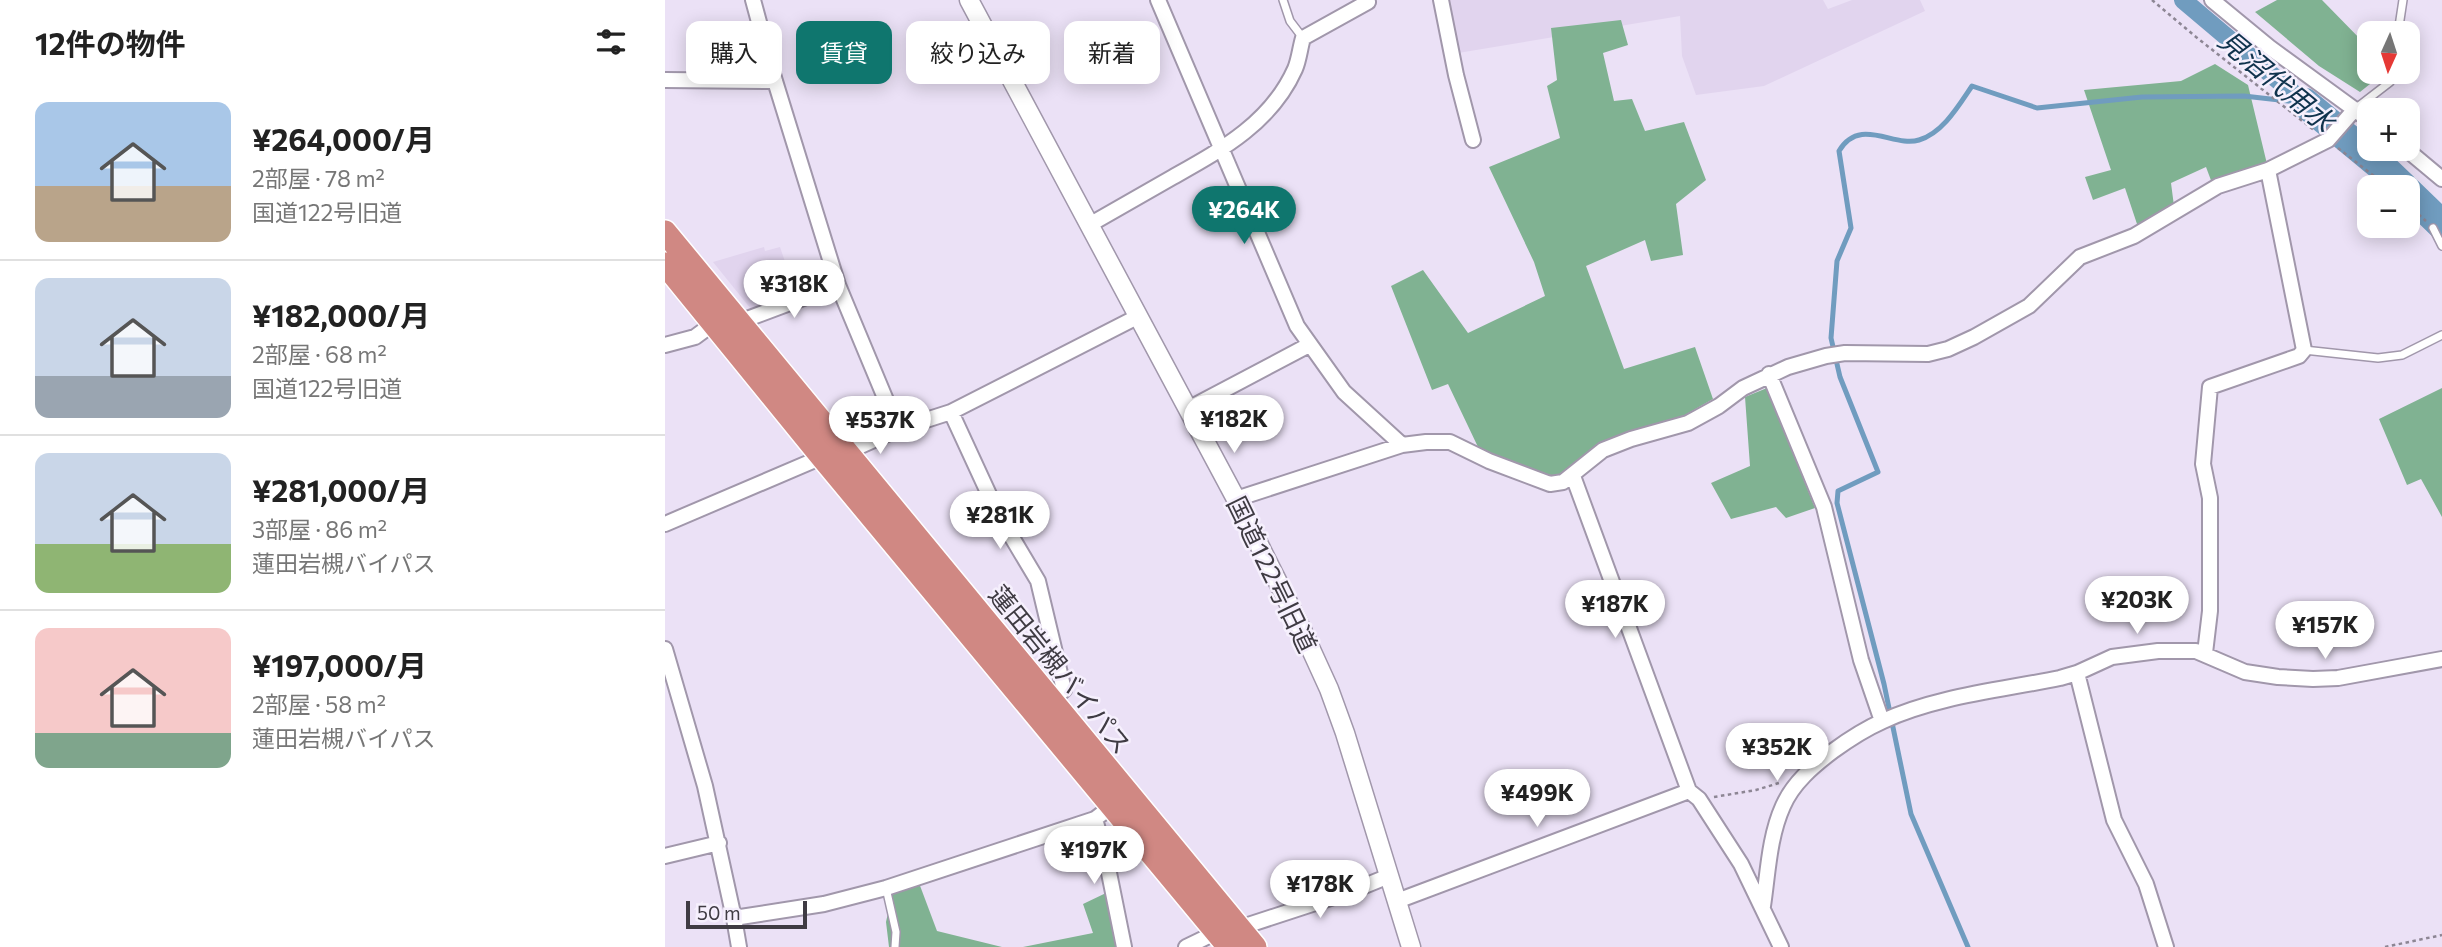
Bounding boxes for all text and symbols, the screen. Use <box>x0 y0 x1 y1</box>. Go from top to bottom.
chip: 購入 <box>686 21 782 84</box>
chip: 賃貸 <box>796 21 892 84</box>
chip: 絞り込み <box>906 21 1050 84</box>
chip: 新着 <box>1064 21 1160 84</box>
north arrow <box>2357 21 2420 84</box>
map controls <box>2357 21 2420 238</box>
water label: 見沼代用水 <box>2212 22 2344 140</box>
icon: filters <box>592 23 630 61</box>
text: 12件の物件 <box>35 24 186 61</box>
button: + <box>2357 98 2420 161</box>
text: ¥264,000/月 <box>252 120 435 157</box>
icon: home <box>91 130 175 214</box>
text: 2部屋 · 78 m² <box>252 164 385 192</box>
button: − <box>2357 175 2420 238</box>
pin: ¥264K <box>1195 187 1293 246</box>
text: ¥264K <box>1208 195 1280 223</box>
text: 国道122号旧道 <box>252 198 402 226</box>
pin: ¥318K <box>745 260 843 320</box>
text: ¥318K <box>760 269 828 297</box>
text: ¥182,000/月 <box>252 296 430 333</box>
icon: home <box>91 306 175 390</box>
text: 2部屋 · 68 m² <box>252 340 387 368</box>
text: 国道122号旧道 <box>252 374 402 402</box>
pin: ¥537K <box>831 396 929 456</box>
pin: ¥182K <box>1185 396 1283 455</box>
text: ¥182K <box>1200 404 1268 432</box>
text: ¥537K <box>845 405 915 433</box>
text: ¥281,000/月 <box>252 471 430 508</box>
icon: home <box>91 481 175 565</box>
pin: ¥281K <box>951 491 1049 551</box>
street label: 国道122号旧道 <box>1222 491 1324 657</box>
text: ¥281K <box>966 500 1034 528</box>
text: 3部屋 · 86 m² <box>252 515 387 543</box>
text: 蓮田岩槻バイパス <box>252 549 436 577</box>
pin: ¥203K <box>2088 576 2186 636</box>
street label: 蓮田岩槻バイパス <box>984 579 1138 759</box>
pin: ¥187K <box>1566 580 1664 640</box>
text: ¥203K <box>2101 585 2173 613</box>
text: ¥187K <box>1581 589 1649 617</box>
pin: ¥157K <box>2276 602 2374 661</box>
text: ¥157K <box>2291 610 2359 638</box>
text: ¥197,000/月 <box>252 646 427 683</box>
icon: home <box>91 656 175 740</box>
text: 2部屋 · 58 m² <box>252 690 386 718</box>
text: 蓮田岩槻バイパス <box>252 724 436 752</box>
pin: ¥352K <box>1728 724 1826 783</box>
text: ¥352K <box>1742 732 1812 760</box>
pin: ¥499K <box>1488 770 1586 829</box>
text: ¥499K <box>1500 778 1574 806</box>
pin: ¥197K <box>1045 826 1143 886</box>
text: ¥197K <box>1060 835 1128 863</box>
pin: ¥178K <box>1271 860 1369 920</box>
text: ¥178K <box>1286 869 1354 897</box>
scale bar <box>686 898 807 930</box>
text: 50 m <box>697 901 741 924</box>

